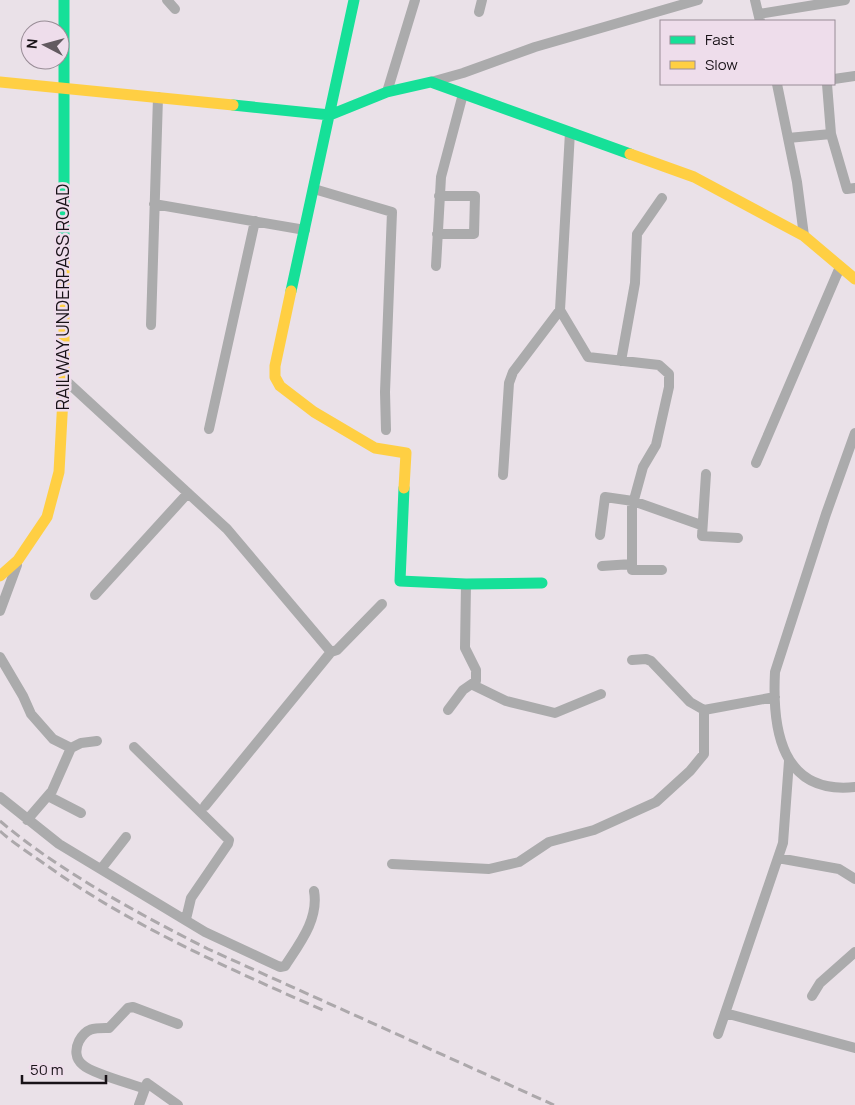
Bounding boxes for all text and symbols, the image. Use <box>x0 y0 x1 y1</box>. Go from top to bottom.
north arrow <box>20 20 70 70</box>
legend <box>660 20 835 85</box>
text: Fast <box>705 29 734 50</box>
text: N <box>22 38 42 50</box>
text: Slow <box>705 54 738 75</box>
street label: RAILWAY UNDERPASS ROAD <box>50 184 74 410</box>
scale bar <box>22 1052 106 1084</box>
text: 50 m <box>30 1059 64 1080</box>

